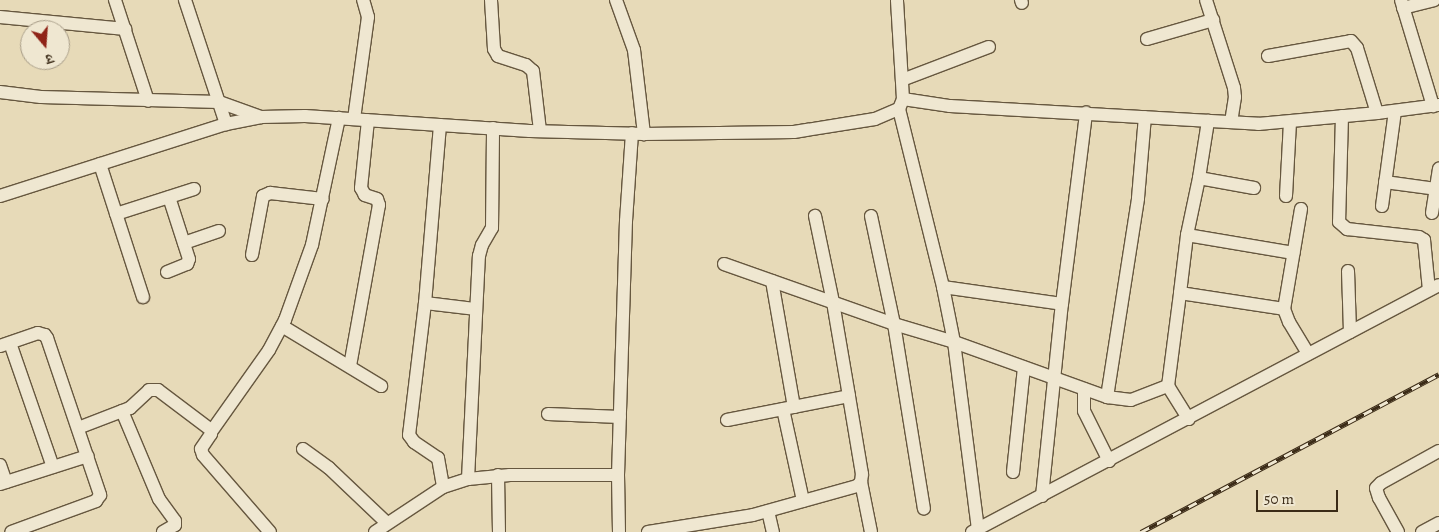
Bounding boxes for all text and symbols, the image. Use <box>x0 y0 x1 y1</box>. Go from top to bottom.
north arrow <box>20 20 70 70</box>
text: उ <box>43 49 56 69</box>
scale bar <box>1259 480 1342 512</box>
text: 50 m <box>1264 489 1294 509</box>

